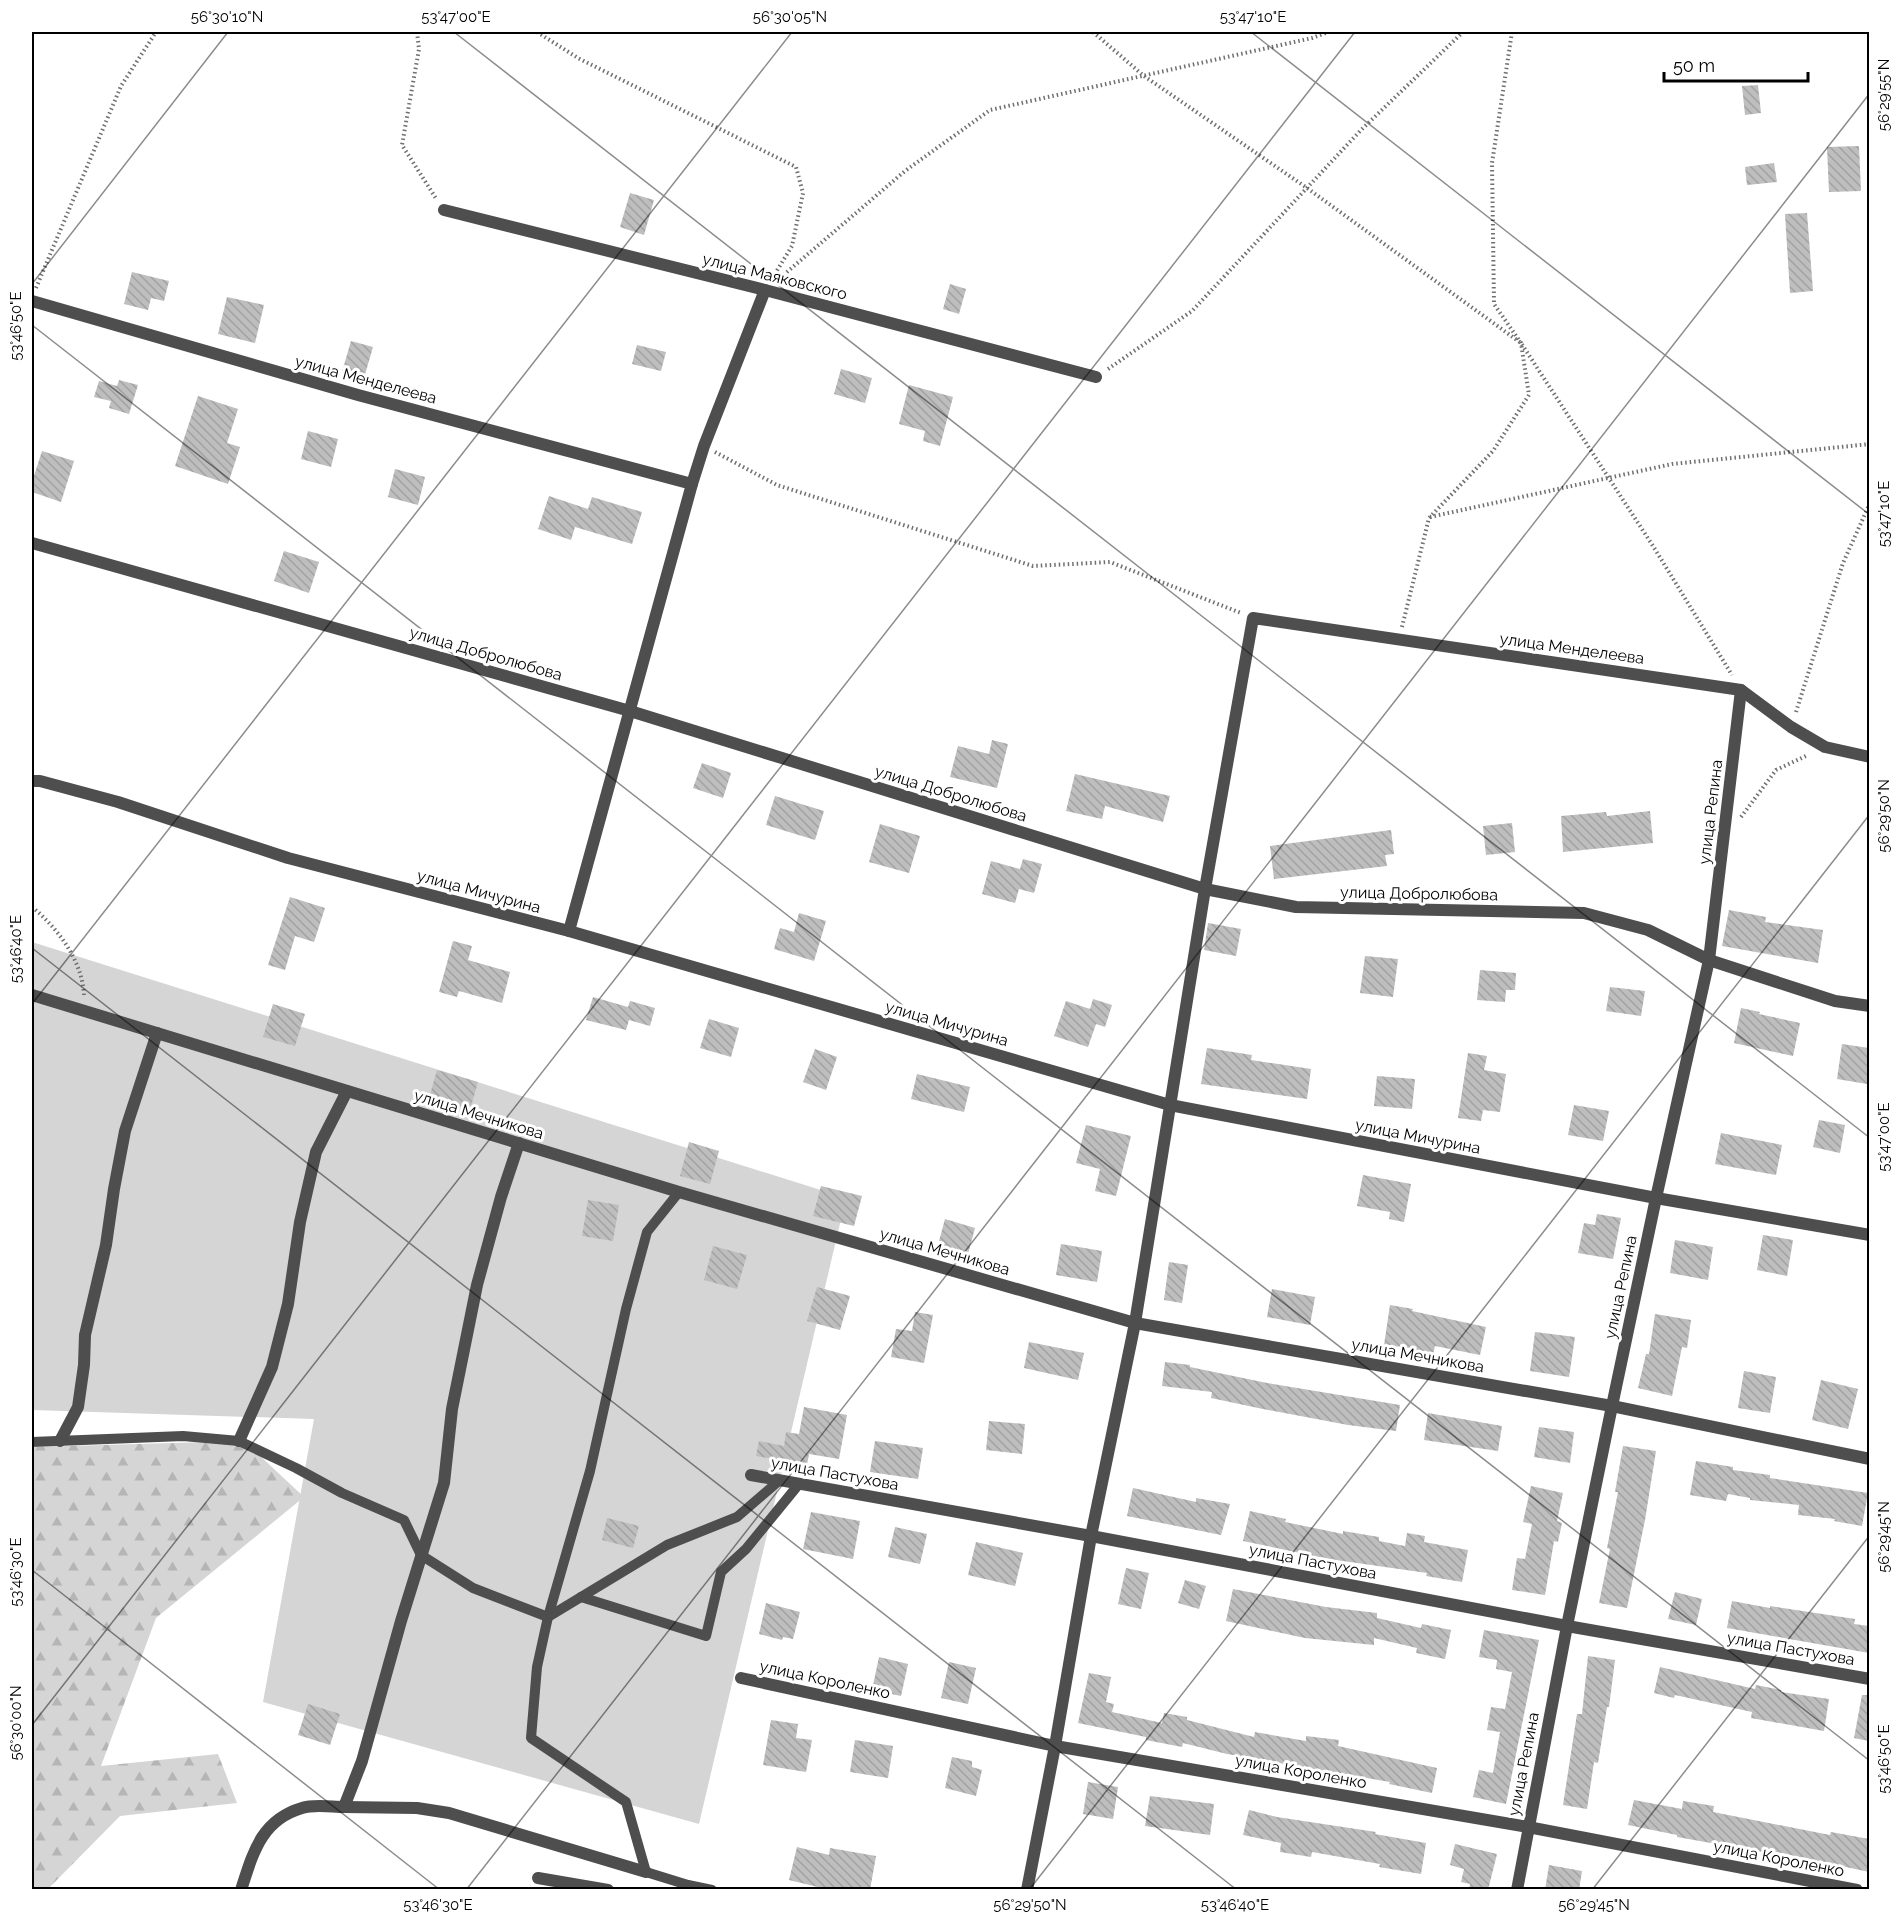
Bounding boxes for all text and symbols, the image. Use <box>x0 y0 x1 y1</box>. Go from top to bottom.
text: 56°30'10"N <box>191 8 263 26</box>
text: 53°47'00"E <box>421 8 491 26</box>
text: 56°30'05"N <box>753 8 827 26</box>
text: 53°47'10"E <box>1220 8 1286 26</box>
scale bar <box>1664 45 1808 83</box>
text: 50 m <box>1673 55 1715 76</box>
text: 56°29'55"N <box>1875 59 1893 131</box>
street label: улица Маяковского <box>701 249 849 304</box>
text: 53°46'50"E <box>7 291 25 361</box>
street label: улица Менделеева <box>293 351 439 408</box>
text: 53°47'10"E <box>1875 481 1893 547</box>
street label: улица Добролюбова <box>407 623 564 684</box>
street label: улица Менделеева <box>1498 629 1645 668</box>
street label: улица Репина <box>1695 759 1726 865</box>
street label: улица Добролюбова <box>872 761 1029 826</box>
text: 56°29'50"N <box>1875 779 1893 853</box>
street label: улица Мичурина <box>415 866 543 917</box>
street label: улица Добролюбова <box>1340 883 1498 904</box>
text: 53°46'40"E <box>7 915 25 983</box>
street label: улица Мичурина <box>883 997 1011 1050</box>
street label: улица Мечникова <box>412 1086 546 1143</box>
text: 53°47'00"E <box>1875 1102 1893 1172</box>
street label: улица Мичурина <box>1354 1115 1482 1158</box>
street label: улица Мечникова <box>878 1224 1012 1279</box>
street label: улица Репина <box>1600 1234 1641 1341</box>
street label: улица Мечникова <box>1350 1334 1486 1377</box>
street label: улица Пастухова <box>770 1453 900 1494</box>
text: 56°29'45"N <box>1875 1501 1893 1573</box>
text: 53°46'30"E <box>7 1537 25 1607</box>
street label: улица Пастухова <box>1248 1540 1378 1583</box>
street label: улица Пастухова <box>1726 1628 1856 1669</box>
street label: улица Короленко <box>758 1656 892 1703</box>
text: 56°30'00"N <box>7 1685 25 1761</box>
street label: улица Репина <box>1504 1711 1543 1818</box>
text: 53°46'50"E <box>1875 1724 1893 1794</box>
street label: улица Короленко <box>1234 1751 1368 1792</box>
street label: улица Короленко <box>1712 1836 1846 1881</box>
text: 53°46'30"E <box>403 1896 473 1914</box>
text: 56°29'50"N <box>993 1896 1067 1914</box>
text: 53°46'40"E <box>1201 1896 1269 1914</box>
text: 56°29'45"N <box>1558 1896 1630 1914</box>

